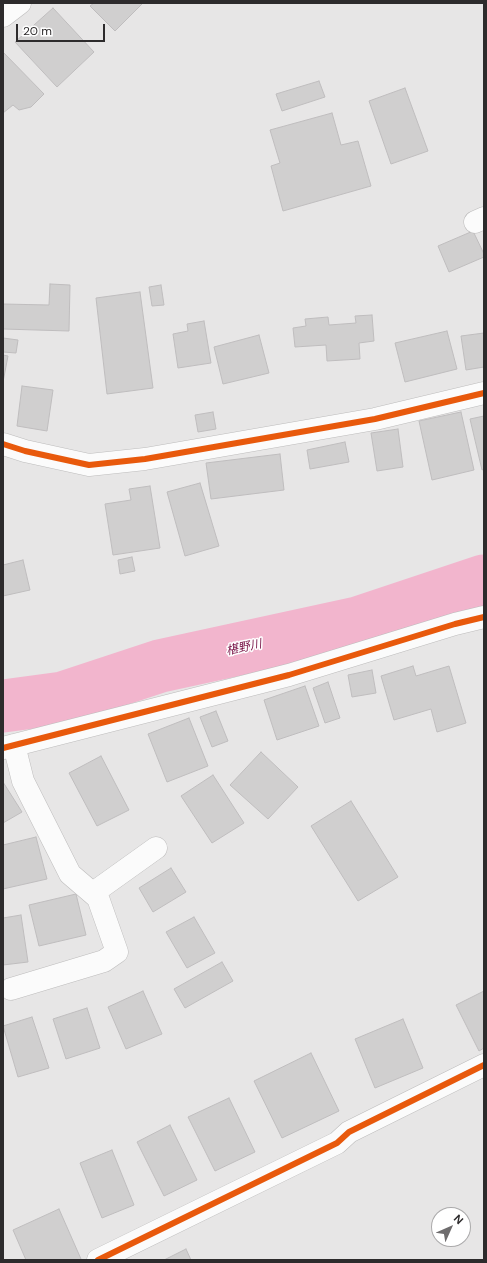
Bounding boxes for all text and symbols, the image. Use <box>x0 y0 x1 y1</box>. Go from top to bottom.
scale bar <box>18 16 107 42</box>
text: 20 m <box>23 23 52 39</box>
water label: 椹野川 <box>225 637 263 659</box>
north arrow <box>431 1207 471 1247</box>
text: N <box>451 1211 467 1227</box>

